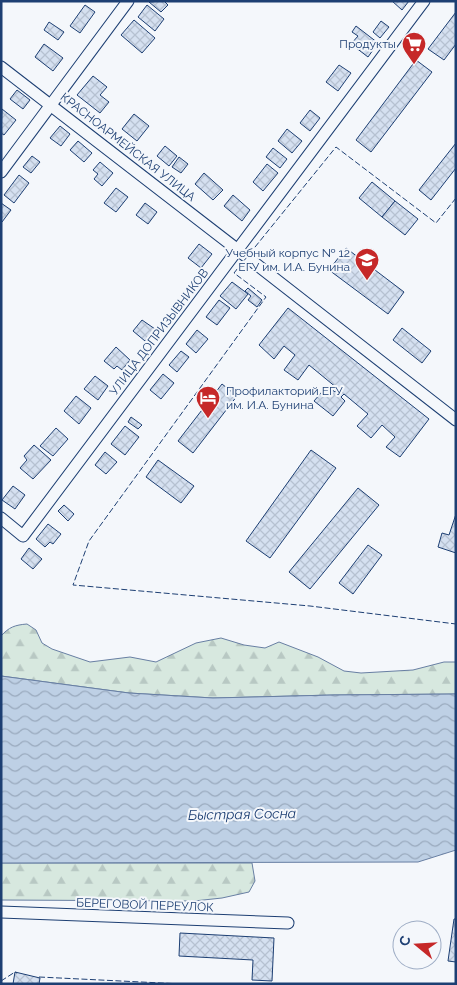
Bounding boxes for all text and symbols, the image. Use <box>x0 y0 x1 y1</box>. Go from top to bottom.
supermarket icon: Продукты <box>401 31 427 65</box>
place label: Продукты <box>339 37 396 51</box>
street label: КРАСНОАРМЕЙСКАЯ УЛИЦА <box>58 90 198 204</box>
place label: Учебный корпус № 12 ЕГУ им. И.А. Бунина <box>225 246 350 274</box>
school or university icon: Учебный корпус № 12 ЕГУ им. И.А. Бунина <box>354 247 380 281</box>
street label: УЛИЦА ДОПРИЗЫВНИКОВ <box>107 266 211 398</box>
place label: Профилакторий ЕГУ им. И.А. Бунина <box>226 384 343 412</box>
hotel icon: Профилакторий ЕГУ им. И.А. Бунина <box>195 385 221 419</box>
water label: Быстрая Сосна <box>188 805 296 823</box>
street label: БЕРЕГОВОЙ ПЕРЕУЛОК <box>76 896 214 914</box>
north arrow <box>392 920 442 970</box>
text: С <box>396 934 414 948</box>

